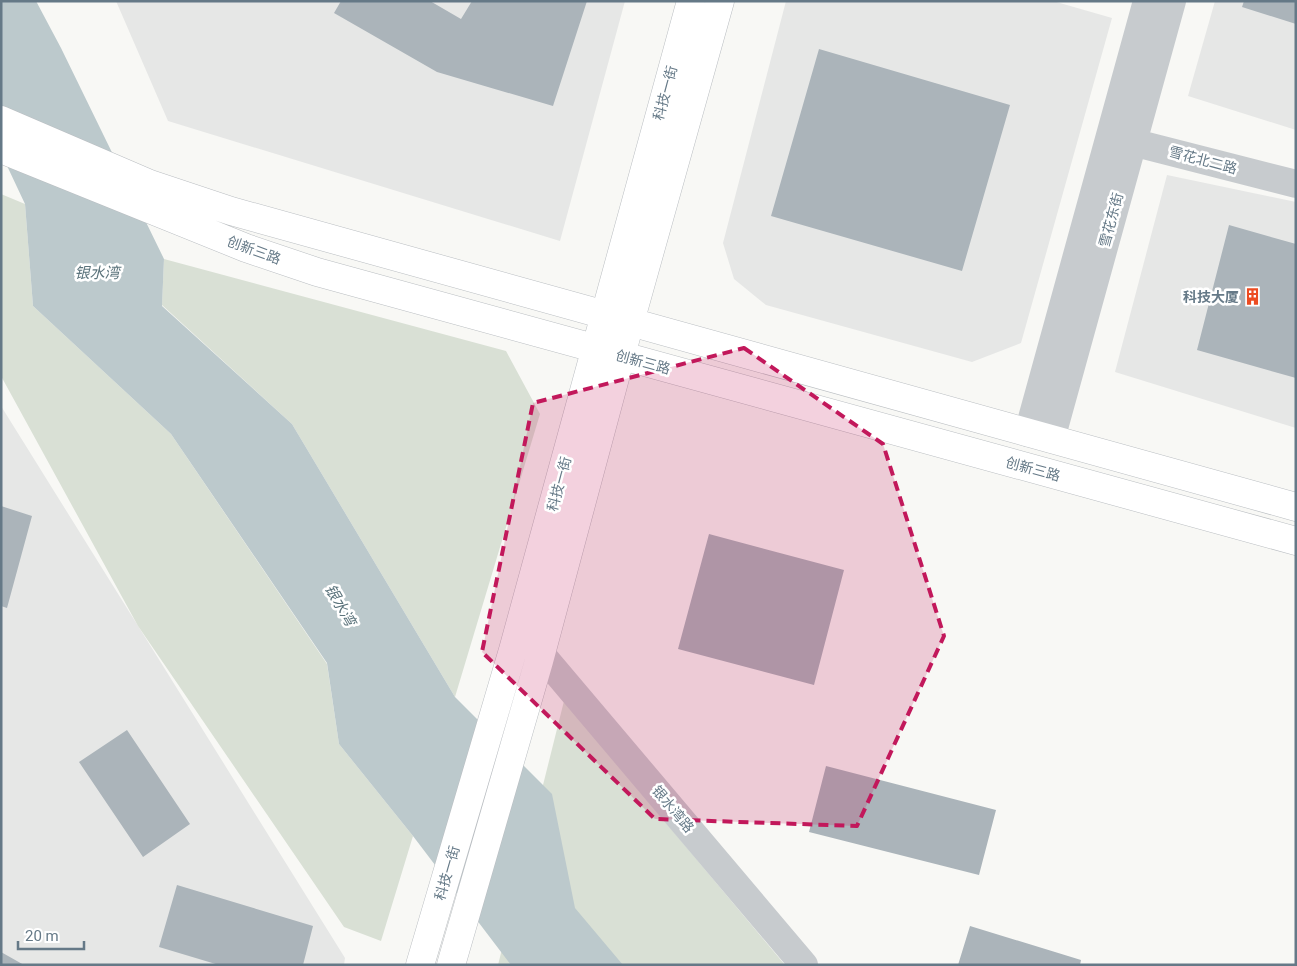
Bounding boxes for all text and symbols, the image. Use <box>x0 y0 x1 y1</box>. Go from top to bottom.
street label: 科技一街 <box>650 64 680 122</box>
street label: 雪花北二路 <box>1167 143 1239 177</box>
street label: 雪花东街 <box>1096 191 1126 249</box>
street label: 创新三路 <box>225 233 283 267</box>
water label: 银水湾 <box>74 264 122 282</box>
building icon: 科技大厦 <box>1243 287 1263 307</box>
place label: 科技大厦 <box>1183 289 1239 305</box>
street label: 创新三路 <box>614 347 672 377</box>
street label: 创新三路 <box>1004 454 1062 484</box>
street label: 科技一街 <box>544 455 574 513</box>
water label: 银水湾 <box>321 581 361 632</box>
street label: 银水湾路 <box>649 782 697 836</box>
street label: 科技一街 <box>432 844 462 902</box>
scale bar <box>18 918 84 950</box>
text: 20 m <box>25 927 59 945</box>

